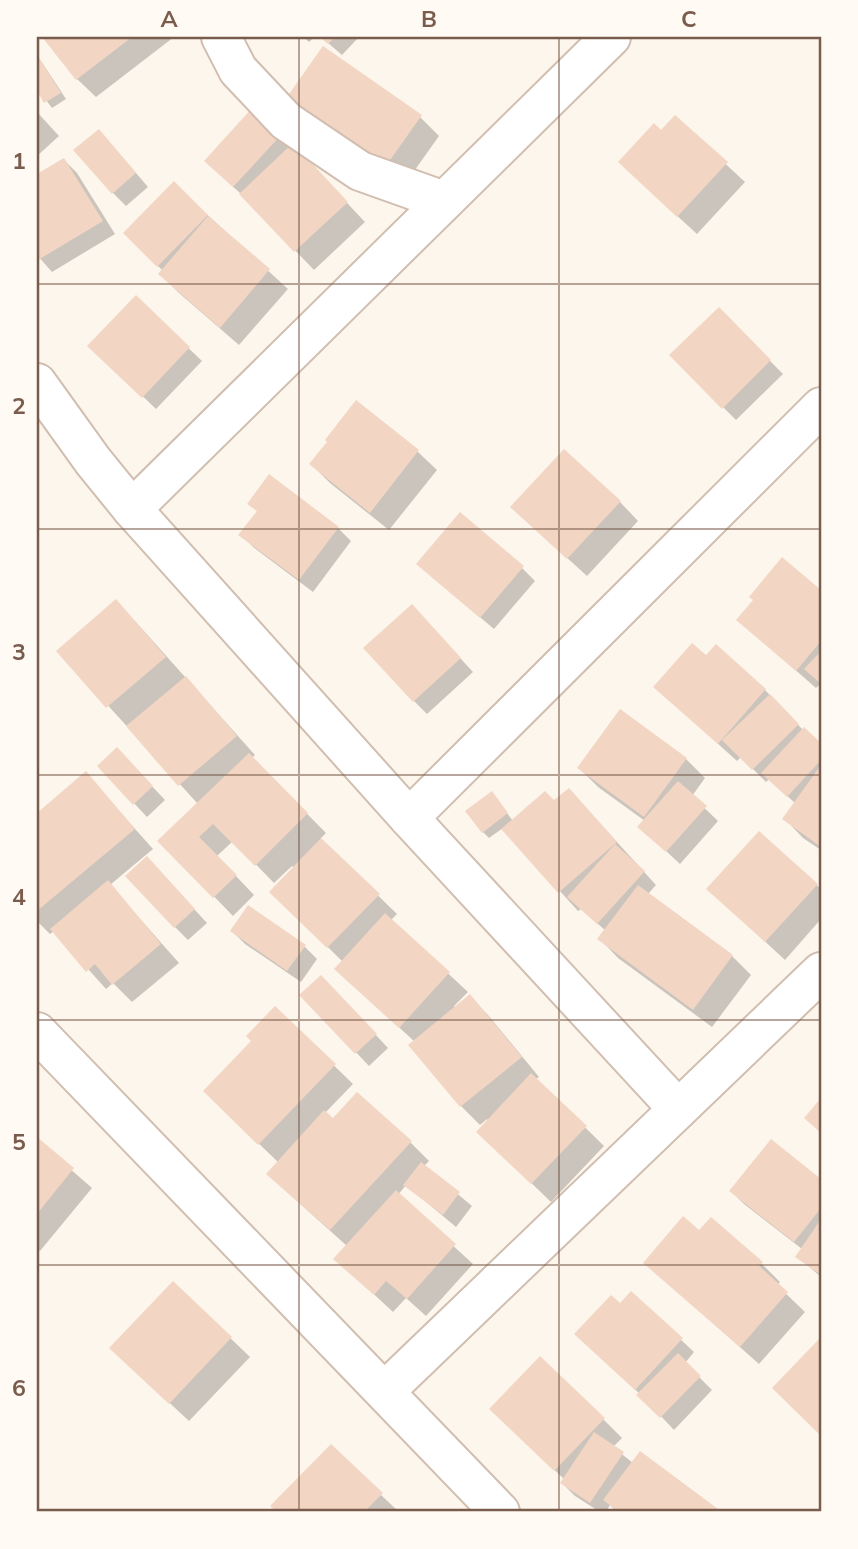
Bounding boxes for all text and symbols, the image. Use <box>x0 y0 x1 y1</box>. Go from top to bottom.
text: A <box>160 4 178 33</box>
text: B <box>421 4 437 33</box>
text: C <box>681 4 697 33</box>
text: 1 <box>12 146 26 175</box>
text: 2 <box>12 391 26 420</box>
text: 3 <box>12 637 26 666</box>
text: 4 <box>12 882 26 911</box>
text: 5 <box>12 1127 26 1156</box>
text: 6 <box>12 1373 26 1402</box>

